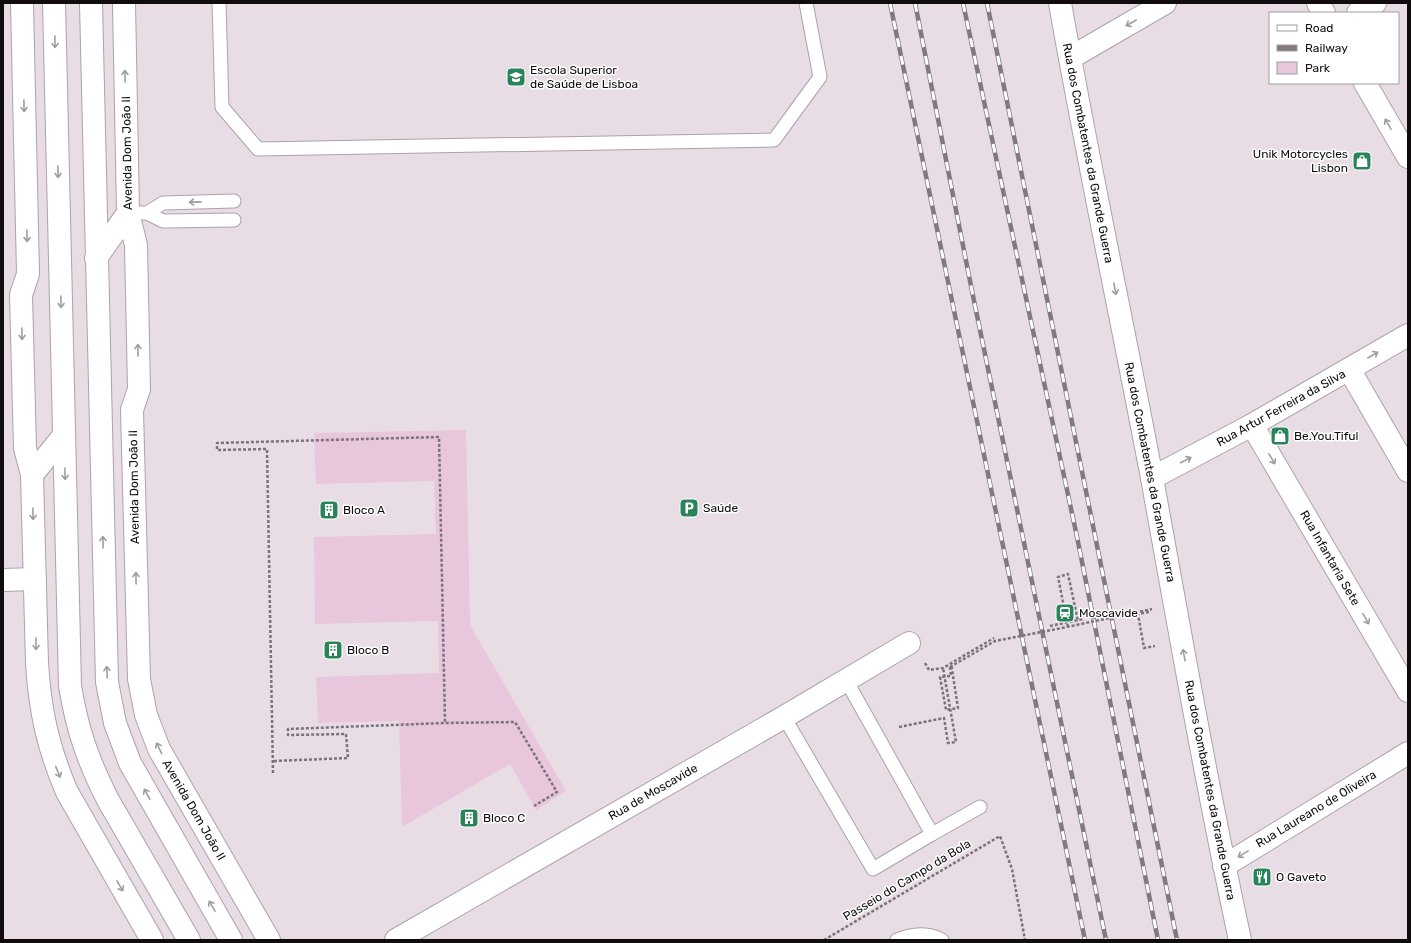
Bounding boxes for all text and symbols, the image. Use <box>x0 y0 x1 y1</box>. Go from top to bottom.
legend <box>1269 12 1399 84</box>
one-way arrow <box>1125 19 1137 27</box>
text: Road <box>1305 21 1333 35</box>
one-way arrow <box>51 35 58 48</box>
text: Railway <box>1305 41 1348 55</box>
street label: Rua dos Combatentes da Grande Guerra <box>1060 42 1116 264</box>
text: Park <box>1305 61 1331 75</box>
place label: Escola Superior de Saúde de Lisboa <box>530 63 638 91</box>
school or university icon: Escola Superior de Saúde de Lisboa <box>505 66 527 88</box>
one-way arrow <box>121 70 129 83</box>
street label: Avenida Dom João II <box>119 96 135 210</box>
one-way arrow <box>20 99 28 112</box>
one-way arrow <box>1384 118 1392 130</box>
place label: Unik Motorcycles Lisbon <box>1253 147 1348 175</box>
shop icon: Unik Motorcycles Lisbon <box>1351 150 1373 172</box>
one-way arrow <box>54 165 61 178</box>
one-way arrow <box>189 198 202 206</box>
one-way arrow <box>23 229 31 242</box>
one-way arrow <box>1111 282 1119 295</box>
one-way arrow <box>57 295 64 308</box>
one-way arrow <box>18 327 26 340</box>
one-way arrow <box>134 344 142 357</box>
one-way arrow <box>1367 351 1379 359</box>
street label: Rua dos Combatentes da Grande Guerra <box>1122 361 1178 583</box>
street label: Rua Artur Ferreira da Silva <box>1214 367 1348 449</box>
shop icon: Be.You.Tiful <box>1269 425 1291 447</box>
place label: Be.You.Tiful <box>1294 429 1359 443</box>
street label: Avenida Dom João II <box>126 430 142 544</box>
one-way arrow <box>1269 453 1277 465</box>
one-way arrow <box>1180 456 1192 463</box>
one-way arrow <box>61 467 68 480</box>
parking icon: Saúde <box>678 497 700 519</box>
building icon: Bloco A <box>318 499 340 521</box>
place label: Saúde <box>703 501 738 515</box>
place label: Bloco A <box>343 503 385 517</box>
one-way arrow <box>29 507 37 520</box>
street label: Rua Infantaria Sete <box>1297 508 1363 608</box>
one-way arrow <box>99 536 107 549</box>
one-way arrow <box>132 572 140 585</box>
station icon: Moscavide <box>1054 602 1076 624</box>
place label: Moscavide <box>1079 606 1138 620</box>
one-way arrow <box>1363 613 1371 625</box>
one-way arrow <box>32 637 40 650</box>
building icon: Bloco B <box>322 639 344 661</box>
place label: Bloco B <box>347 643 389 657</box>
one-way arrow <box>1179 648 1187 661</box>
one-way arrow <box>103 666 110 679</box>
street label: Rua dos Combatentes da Grande Guerra <box>1182 679 1238 901</box>
one-way arrow <box>155 743 162 755</box>
street label: Avenida Dom João II <box>159 757 229 863</box>
street label: Rua de Moscavide <box>606 761 700 823</box>
one-way arrow <box>55 765 63 777</box>
street label: Rua Laureano de Oliveira <box>1253 767 1379 851</box>
one-way arrow <box>142 788 150 800</box>
building icon: Bloco C <box>458 807 480 829</box>
place label: Bloco C <box>483 811 525 825</box>
street label: Passeio do Campo da Bola <box>841 836 973 924</box>
one-way arrow <box>1238 850 1249 858</box>
restaurant icon: O Gaveto <box>1251 866 1273 888</box>
place label: O Gaveto <box>1276 870 1327 884</box>
one-way arrow <box>117 880 125 892</box>
one-way arrow <box>207 900 215 912</box>

